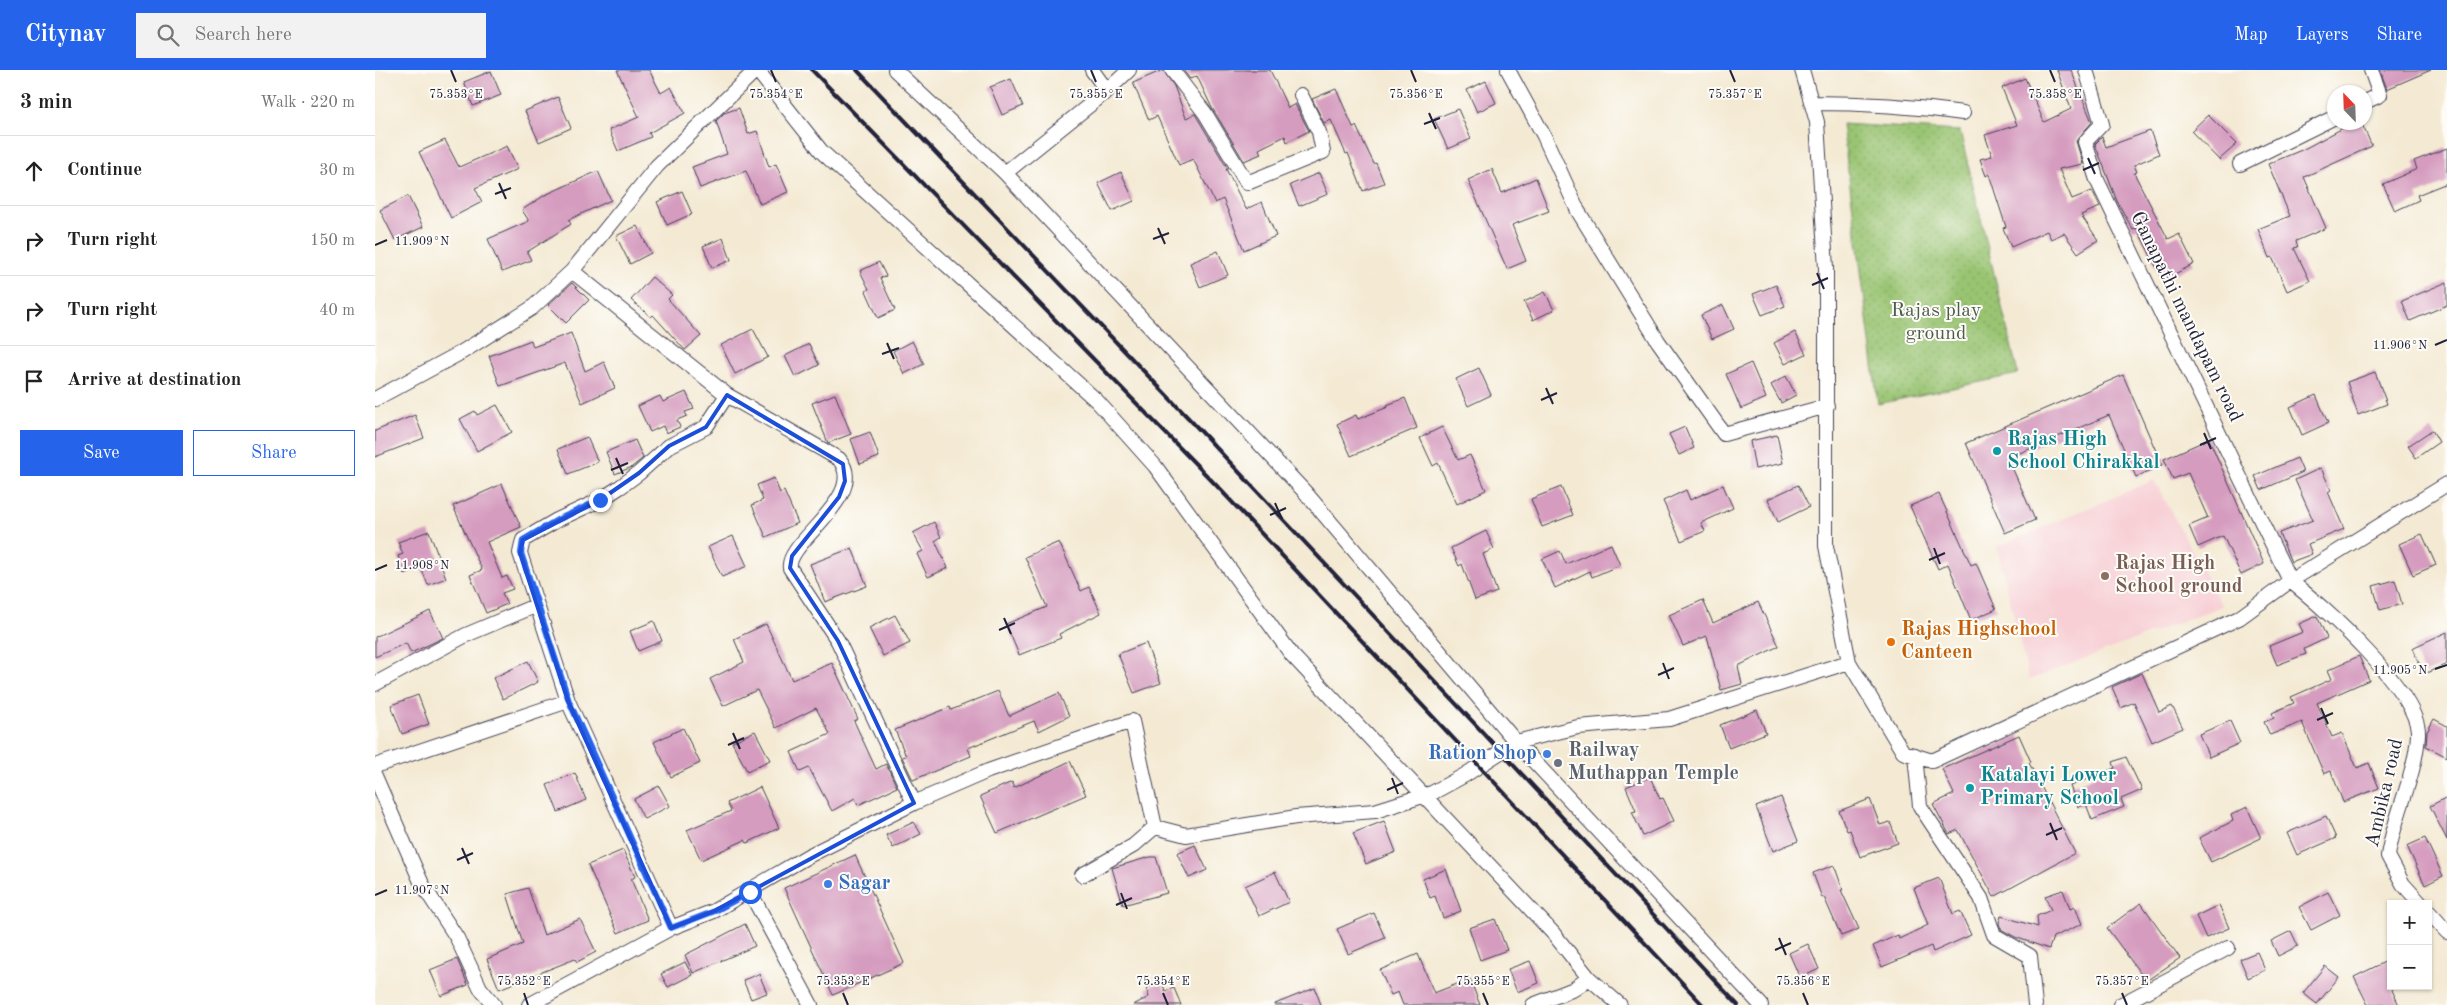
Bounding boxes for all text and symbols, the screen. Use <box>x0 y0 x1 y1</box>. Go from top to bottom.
search box <box>136 13 486 58</box>
icon: search <box>154 21 182 49</box>
text: Citynav <box>25 23 106 47</box>
text: Search here <box>194 26 292 45</box>
text: Map <box>2234 26 2268 44</box>
text: Layers <box>2296 26 2348 44</box>
text: Share <box>2376 26 2422 44</box>
north arrow <box>2327 85 2372 130</box>
text: 75.353°E <box>429 88 483 101</box>
text: 75.354°E <box>749 88 803 101</box>
text: 75.355°E <box>1069 88 1123 101</box>
text: 75.356°E <box>1389 88 1443 101</box>
text: 75.357°E <box>1708 88 1762 101</box>
text: 75.358°E <box>2028 88 2082 101</box>
text: 3 min <box>20 92 73 113</box>
text: Walk · 220 m <box>260 95 355 111</box>
icon: ahead <box>20 157 48 185</box>
text: Continue <box>67 161 142 180</box>
text: 30 m <box>319 163 355 179</box>
street label: Ganapathi mandapam road <box>2126 209 2246 425</box>
icon: right <box>20 227 48 255</box>
text: Turn right <box>67 231 157 250</box>
text: 150 m <box>310 233 355 249</box>
text: 11.909°N <box>395 236 449 248</box>
icon: right <box>20 297 48 325</box>
text: Turn right <box>67 301 157 320</box>
park label: Rajas play ground <box>1891 301 1982 344</box>
text: 40 m <box>319 303 355 319</box>
text: 11.906°N <box>2373 340 2427 352</box>
icon: arrive <box>20 367 48 395</box>
text: Arrive at destination <box>67 371 241 390</box>
button: Save <box>20 430 183 476</box>
button: Share <box>193 430 355 476</box>
place label: Rajas High School Chirakkal <box>2007 430 2160 473</box>
marker: Rajas High School Chirakkal <box>1991 445 2003 457</box>
route end <box>589 489 612 512</box>
place label: Rajas High School ground <box>2115 554 2243 597</box>
text: 11.908°N <box>395 560 449 572</box>
marker: Rajas High School ground <box>2099 570 2111 582</box>
place label: Rajas Highschool Canteen <box>1901 620 2057 663</box>
marker: Rajas Highschool Canteen <box>1885 636 1897 648</box>
text: 11.905°N <box>2373 664 2427 677</box>
street label: Ambika road <box>2363 737 2407 849</box>
place label: Railway Muthappan Temple <box>1568 741 1739 784</box>
place label: Ration Shop <box>1428 744 1537 764</box>
marker: Ration Shop <box>1541 748 1553 760</box>
marker: Railway Muthappan Temple <box>1552 757 1564 769</box>
place label: Katalayi Lower Primary School <box>1980 766 2119 809</box>
marker: Katalayi Lower Primary School <box>1964 782 1976 794</box>
place label: Sagar <box>838 874 891 894</box>
marker: Sagar <box>822 878 834 890</box>
route start <box>739 881 762 904</box>
text: 11.907°N <box>395 885 449 897</box>
map controls <box>2387 900 2432 990</box>
button: + <box>2387 900 2432 945</box>
button: − <box>2387 945 2432 990</box>
text: 75.352°E <box>497 975 551 988</box>
text: 75.353°E <box>816 975 870 988</box>
text: 75.354°E <box>1136 975 1190 988</box>
text: 75.355°E <box>1456 975 1510 988</box>
text: 75.356°E <box>1776 975 1830 988</box>
text: 75.357°E <box>2095 975 2149 988</box>

